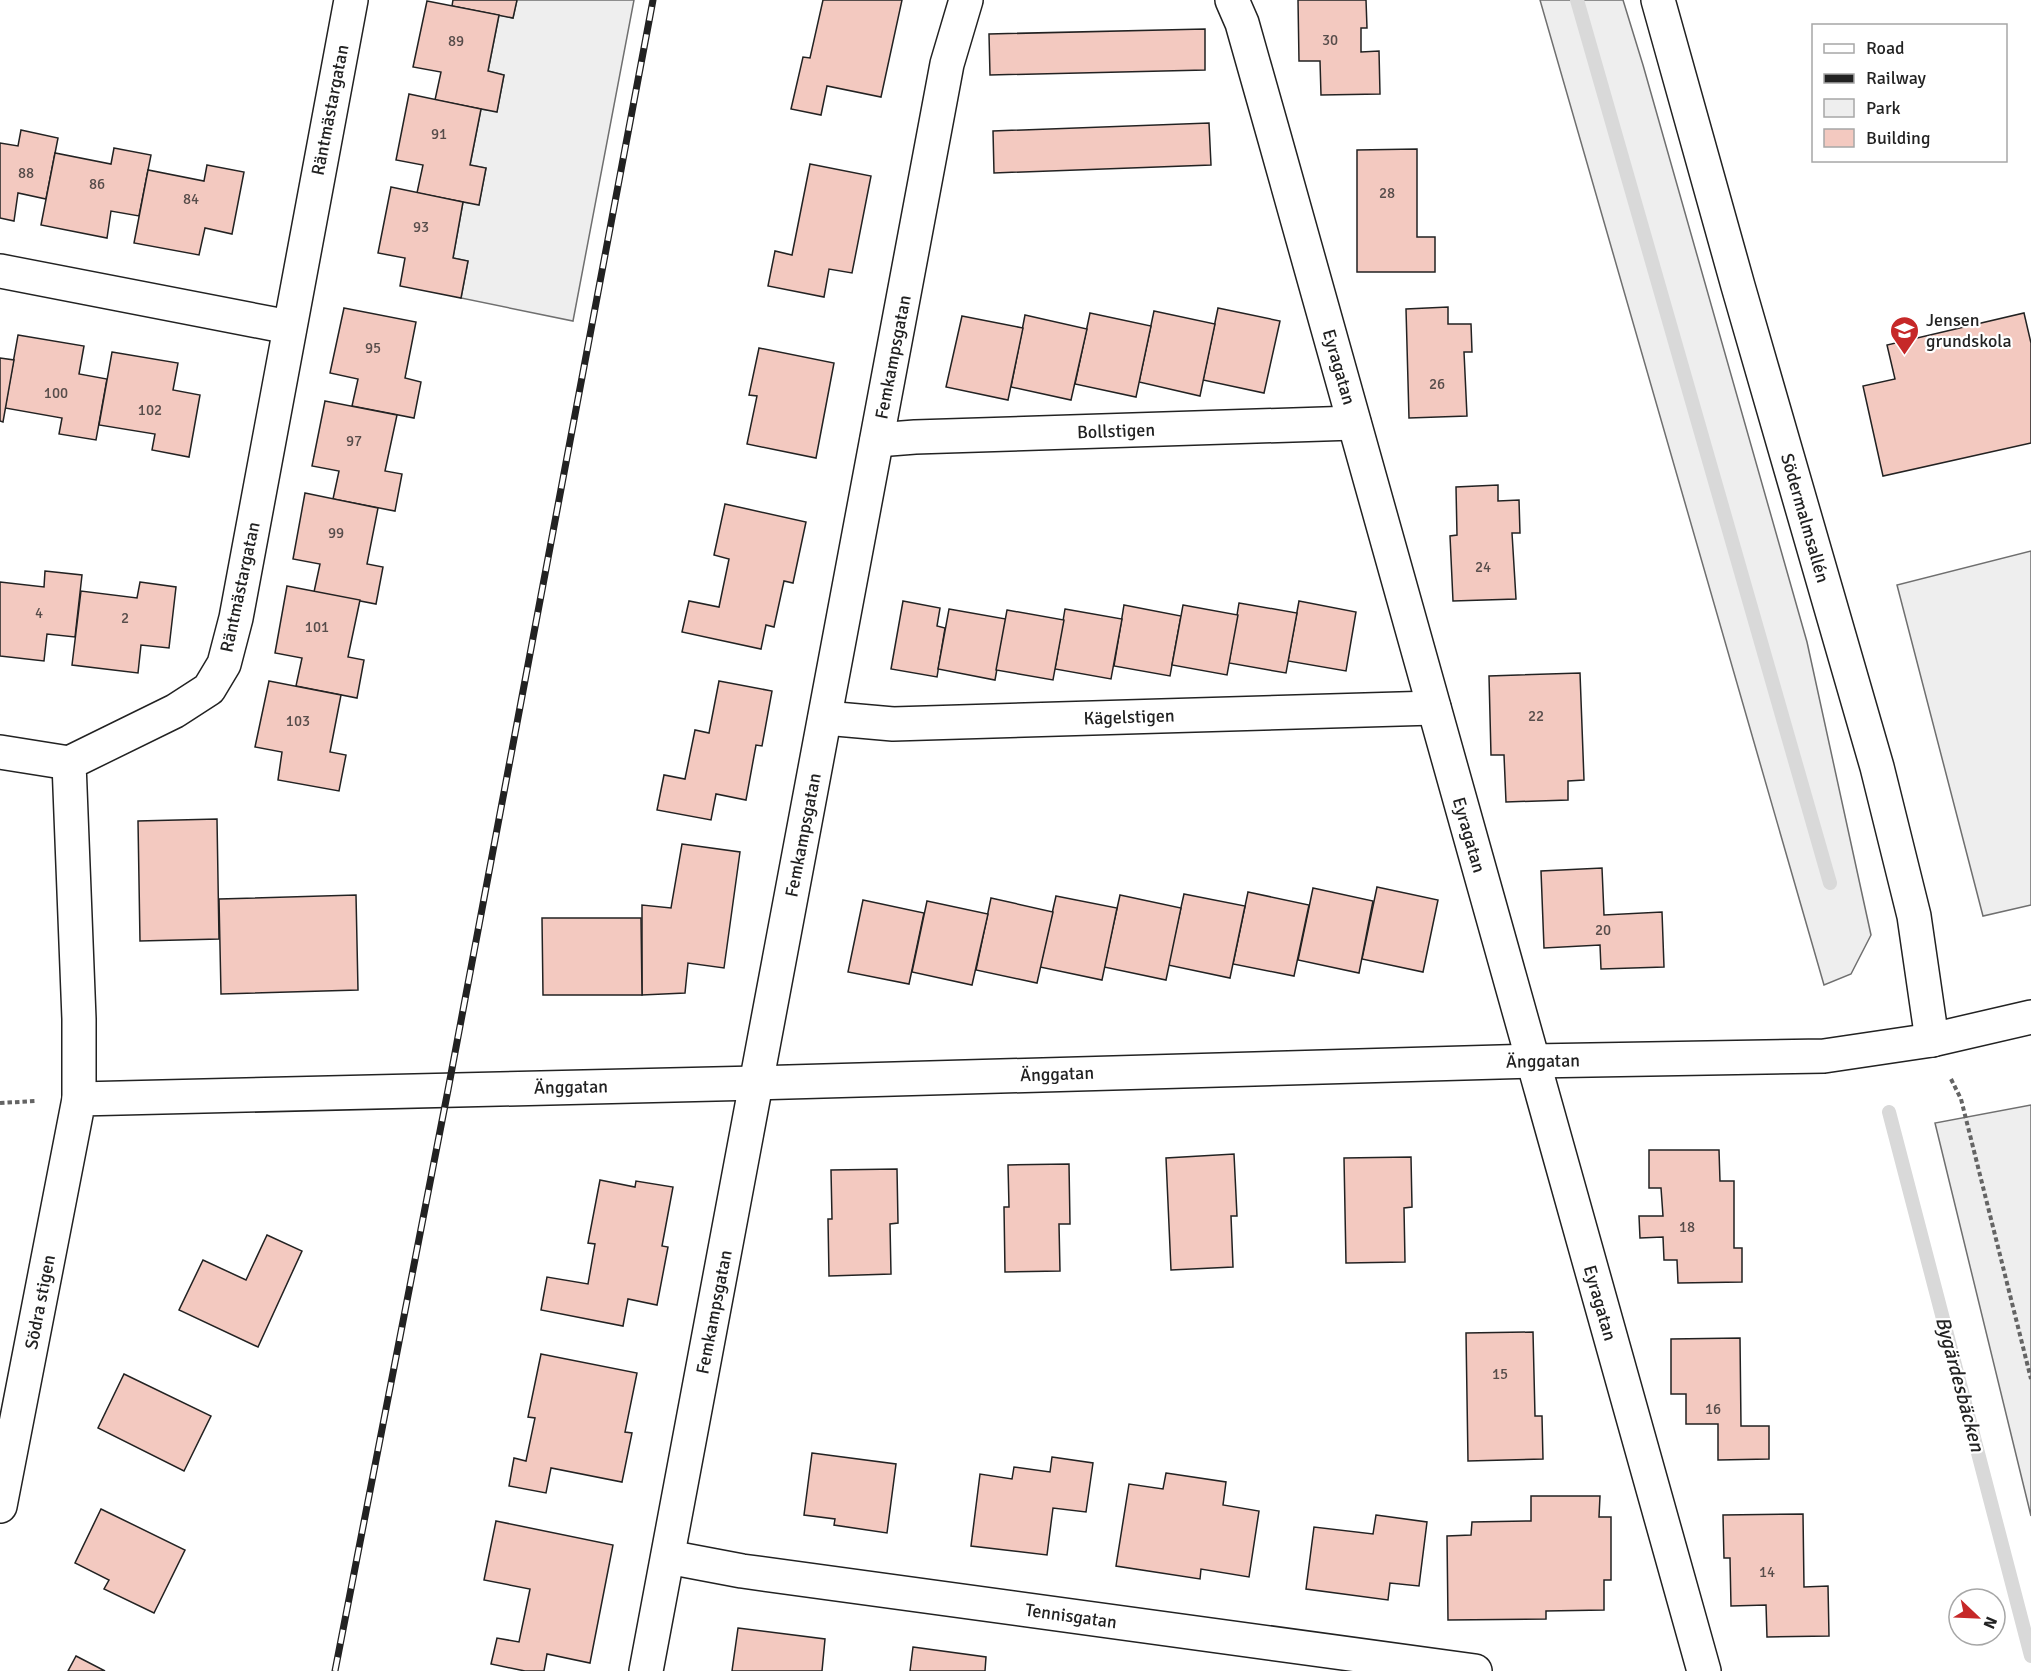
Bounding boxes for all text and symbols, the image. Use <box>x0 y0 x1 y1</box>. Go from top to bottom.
legend <box>1812 24 2007 162</box>
house number: 30 <box>1322 31 1338 49</box>
house number: 89 <box>448 32 464 50</box>
text: Road <box>1866 37 1905 59</box>
street label: Räntmästargatan <box>307 43 353 177</box>
text: Railway <box>1866 67 1927 89</box>
text: Park <box>1866 97 1901 119</box>
house number: 91 <box>431 125 447 143</box>
text: Building <box>1866 127 1930 149</box>
house number: 88 <box>18 164 34 182</box>
house number: 86 <box>89 175 105 193</box>
house number: 28 <box>1379 184 1395 202</box>
house number: 84 <box>183 190 199 208</box>
house number: 93 <box>413 218 429 236</box>
street label: Femkampsgatan <box>870 293 916 421</box>
place label: Jensen grundskola <box>1926 309 2012 352</box>
school or university icon: Jensen grundskola <box>1889 314 1921 356</box>
street label: Eyragatan <box>1318 327 1360 407</box>
house number: 95 <box>365 339 381 357</box>
house number: 26 <box>1429 375 1445 393</box>
house number: 100 <box>44 384 68 402</box>
house number: 102 <box>138 401 162 419</box>
street label: Bollstigen <box>1077 419 1155 443</box>
house number: 97 <box>346 432 362 450</box>
street label: Södermalmsallén <box>1776 451 1834 585</box>
street label: Räntmästargatan <box>215 520 265 654</box>
house number: 99 <box>328 524 344 542</box>
house number: 24 <box>1475 558 1491 576</box>
house number: 4 <box>35 604 43 622</box>
house number: 2 <box>121 609 129 627</box>
house number: 101 <box>305 618 329 636</box>
street label: Kägelstigen <box>1083 704 1175 730</box>
house number: 22 <box>1528 707 1544 725</box>
house number: 103 <box>286 712 310 730</box>
street label: Femkampsgatan <box>780 771 826 899</box>
street label: Eyragatan <box>1448 795 1490 875</box>
house number: 20 <box>1595 921 1611 939</box>
street label: Änggatan <box>1506 1049 1580 1073</box>
street label: Änggatan <box>1020 1062 1094 1086</box>
street label: Änggatan <box>534 1075 608 1099</box>
house number: 18 <box>1679 1218 1695 1236</box>
street label: Femkampsgatan <box>691 1248 737 1376</box>
street label: Södra stigen <box>20 1253 60 1351</box>
street label: Eyragatan <box>1579 1263 1621 1343</box>
water label: Bygärdesbäcken <box>1930 1314 1990 1455</box>
house number: 15 <box>1492 1365 1508 1383</box>
house number: 16 <box>1705 1400 1721 1418</box>
house number: 14 <box>1759 1563 1775 1581</box>
north arrow <box>1947 1587 2007 1647</box>
street label: Tennisgatan <box>1024 1599 1118 1633</box>
text: N <box>1979 1613 2001 1632</box>

